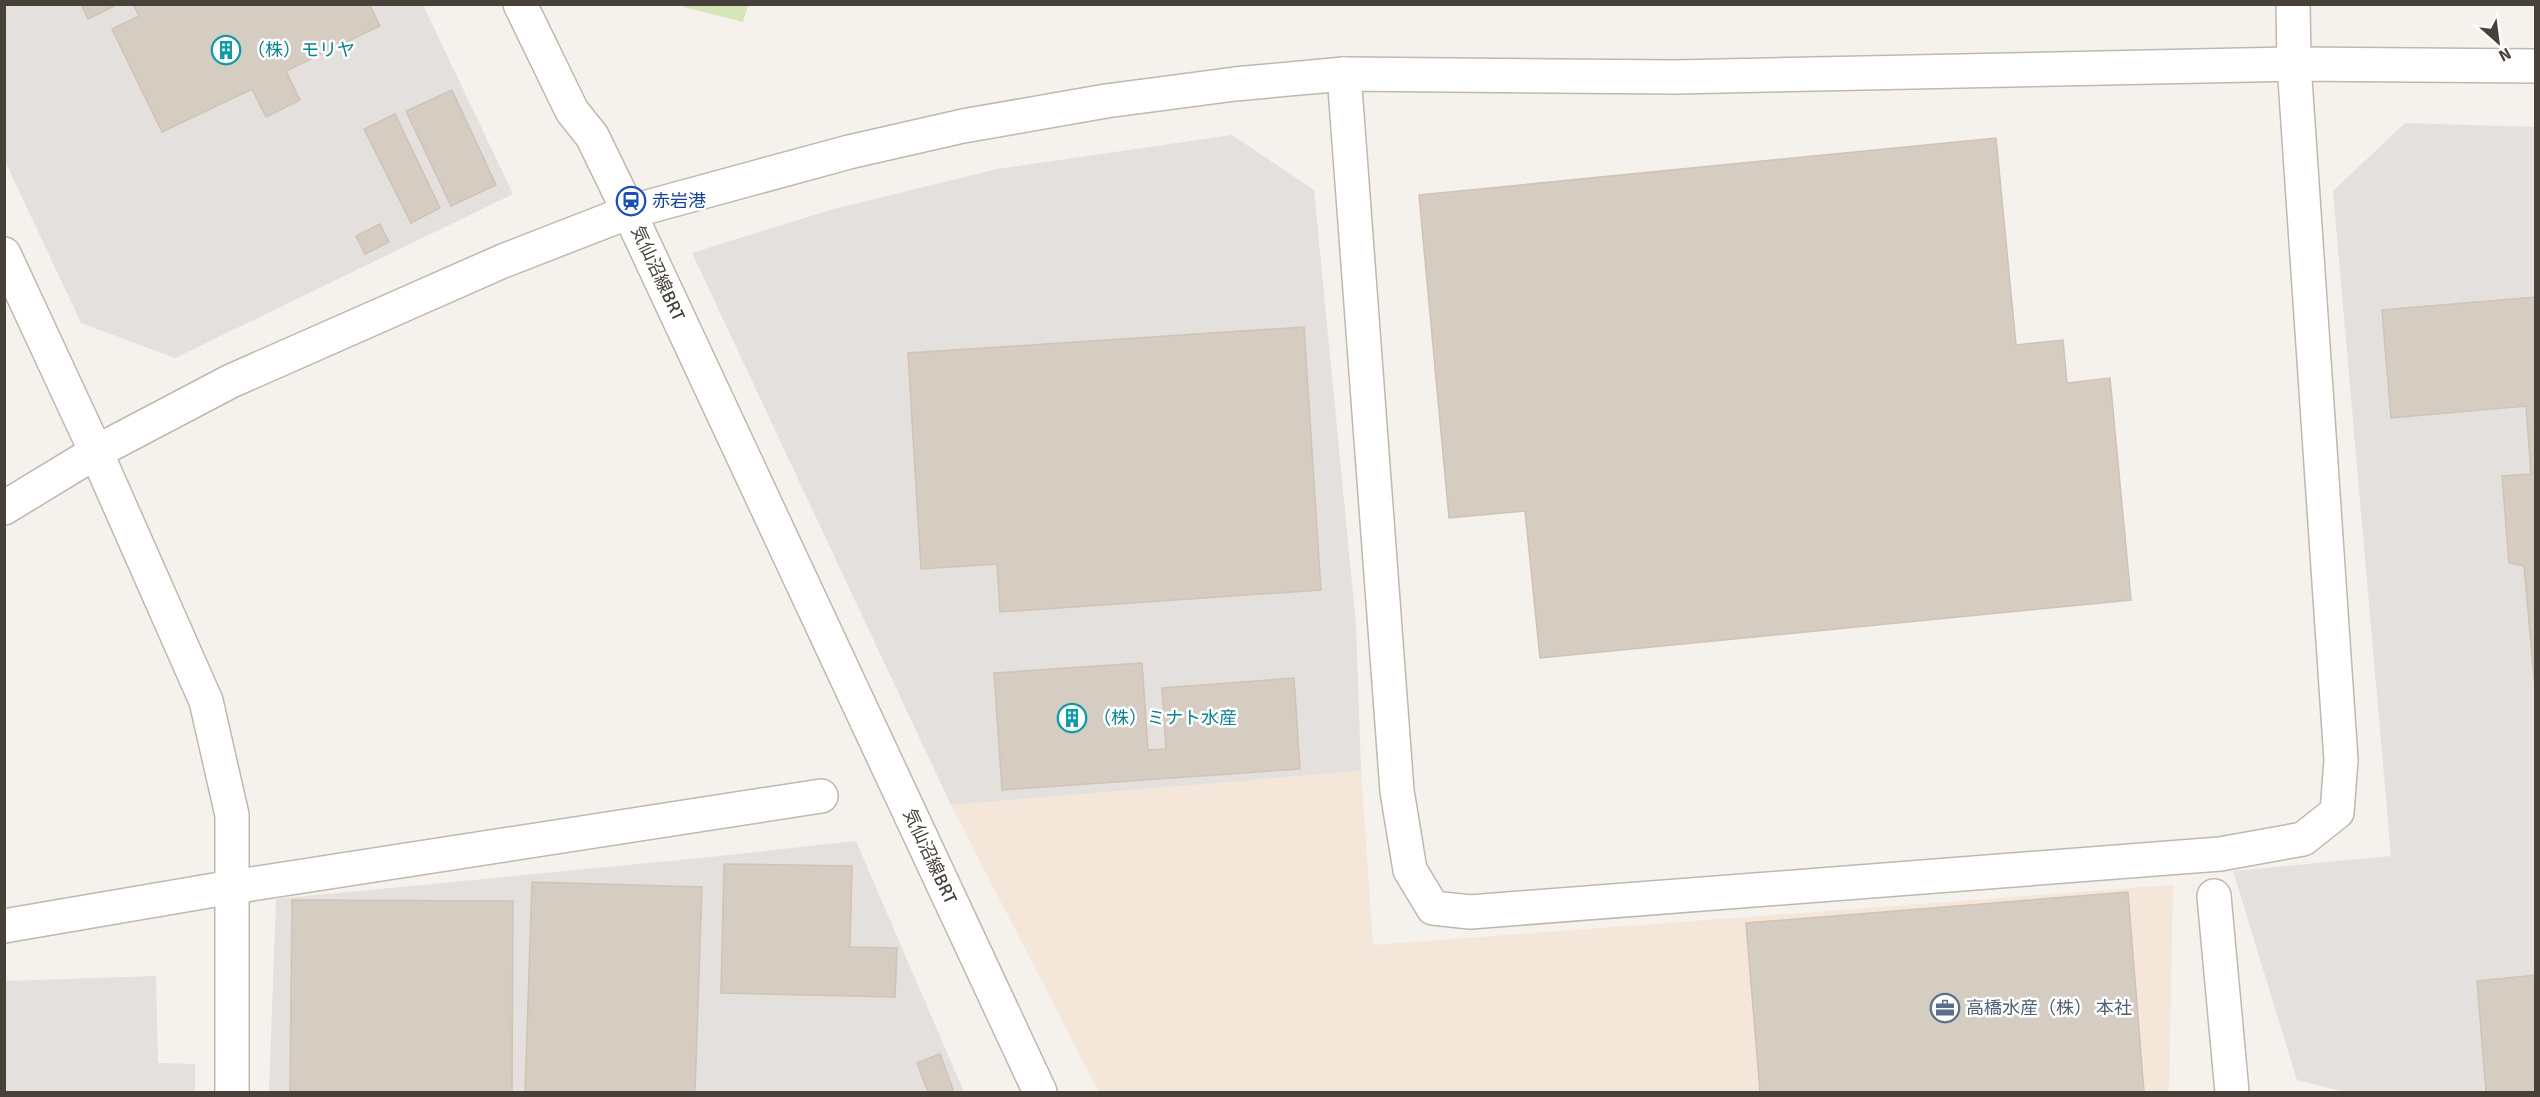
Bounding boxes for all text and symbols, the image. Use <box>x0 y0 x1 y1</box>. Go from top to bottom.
north arrow <box>2468 12 2528 72</box>
building icon: （株）モリヤ <box>210 34 242 66</box>
place label: （株）モリヤ <box>247 39 355 61</box>
text: N <box>2495 43 2514 66</box>
station icon: 赤岩港 <box>615 185 647 217</box>
place label: 赤岩港 <box>652 190 706 212</box>
street label: 気仙沼線BRT <box>626 222 690 324</box>
building icon: （株）ミナト水産 <box>1056 702 1088 734</box>
place label: （株）ミナト水産 <box>1093 707 1237 729</box>
street label: 気仙沼線BRT <box>898 805 962 907</box>
office icon: 高橋水産（株） 本社 <box>1929 992 1961 1024</box>
place label: 高橋水産（株） 本社 <box>1966 997 2132 1019</box>

